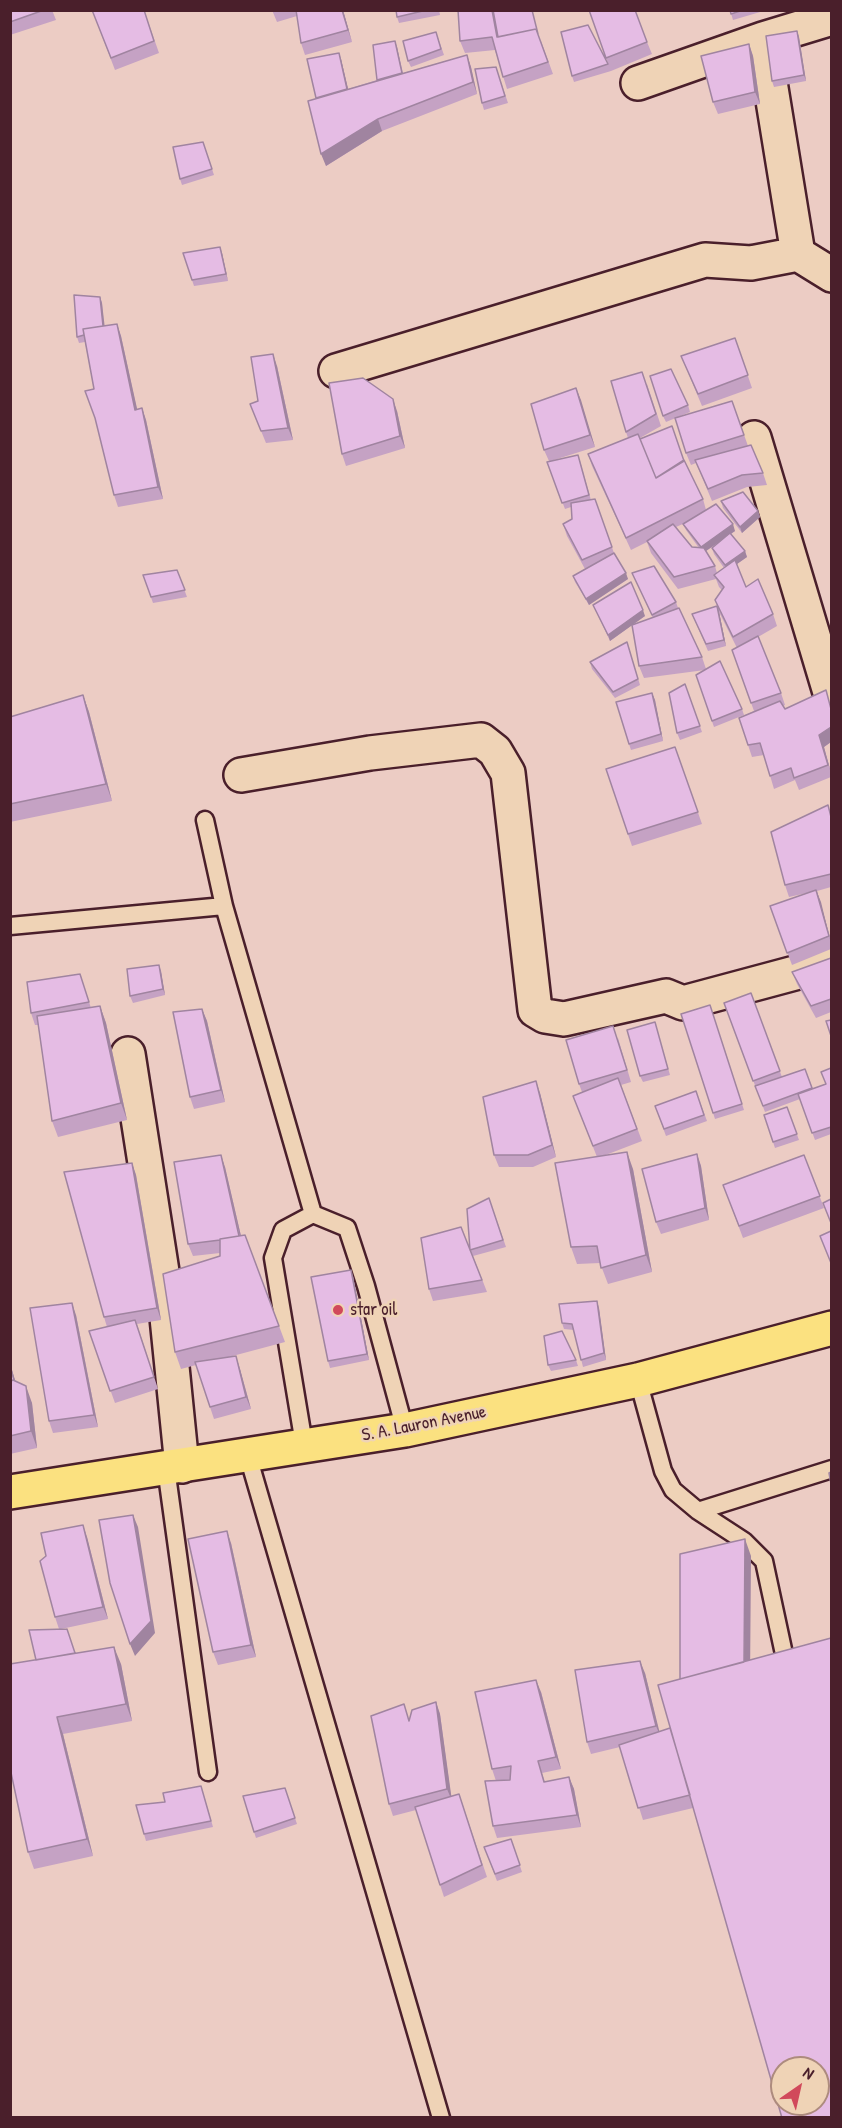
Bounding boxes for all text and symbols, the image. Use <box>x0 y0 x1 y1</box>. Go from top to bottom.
place label: star oil <box>350 1299 397 1321</box>
marker: star oil <box>331 1303 345 1317</box>
street label: S. A. Lauron Avenue <box>360 1401 488 1447</box>
north arrow <box>770 2056 830 2116</box>
text: N <box>799 2061 819 2084</box>

